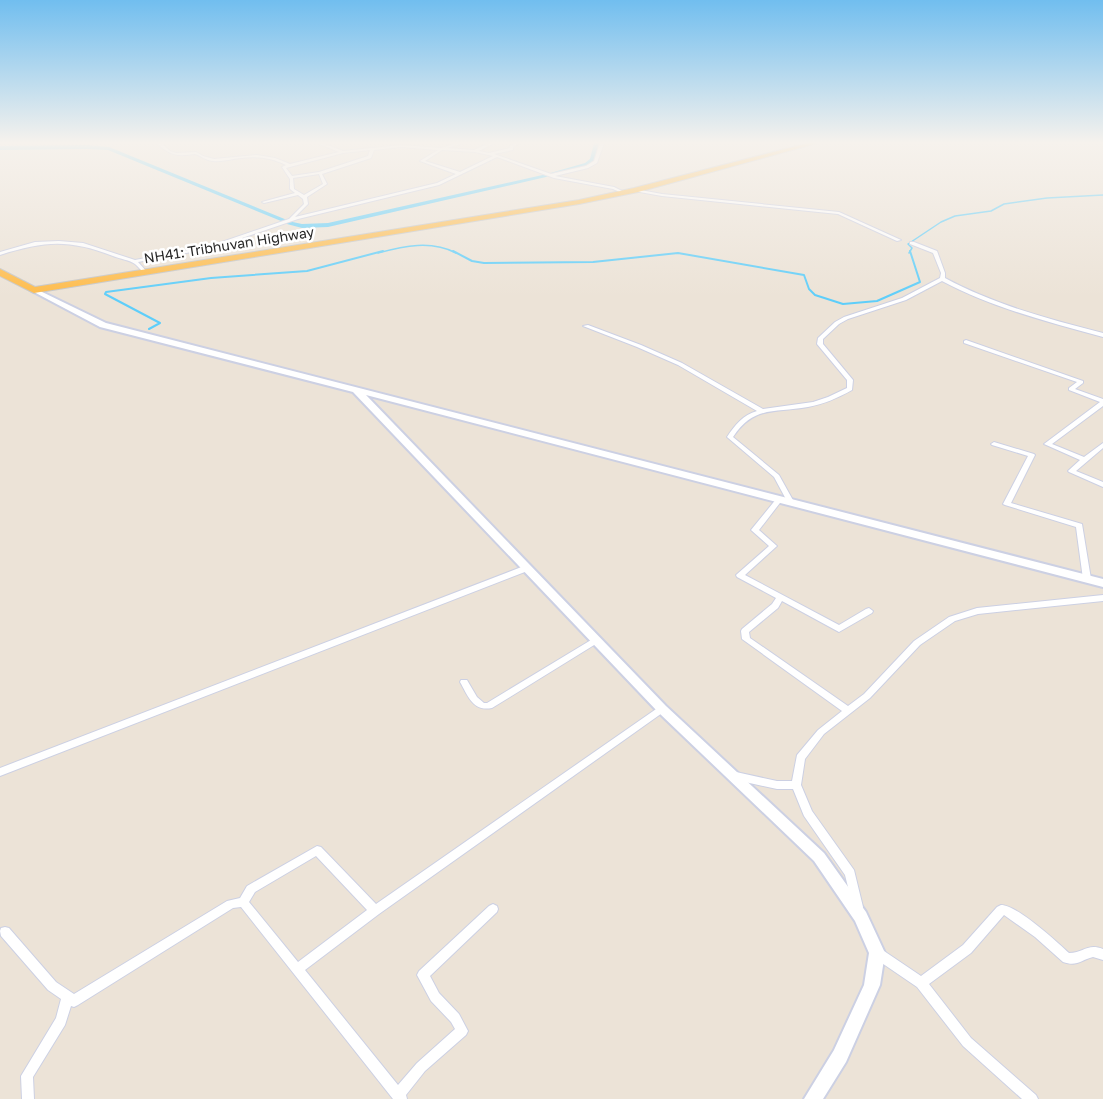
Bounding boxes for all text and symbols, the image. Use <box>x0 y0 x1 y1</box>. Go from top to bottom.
street label: NH41: Tribhuvan Highway <box>143 223 315 266</box>

